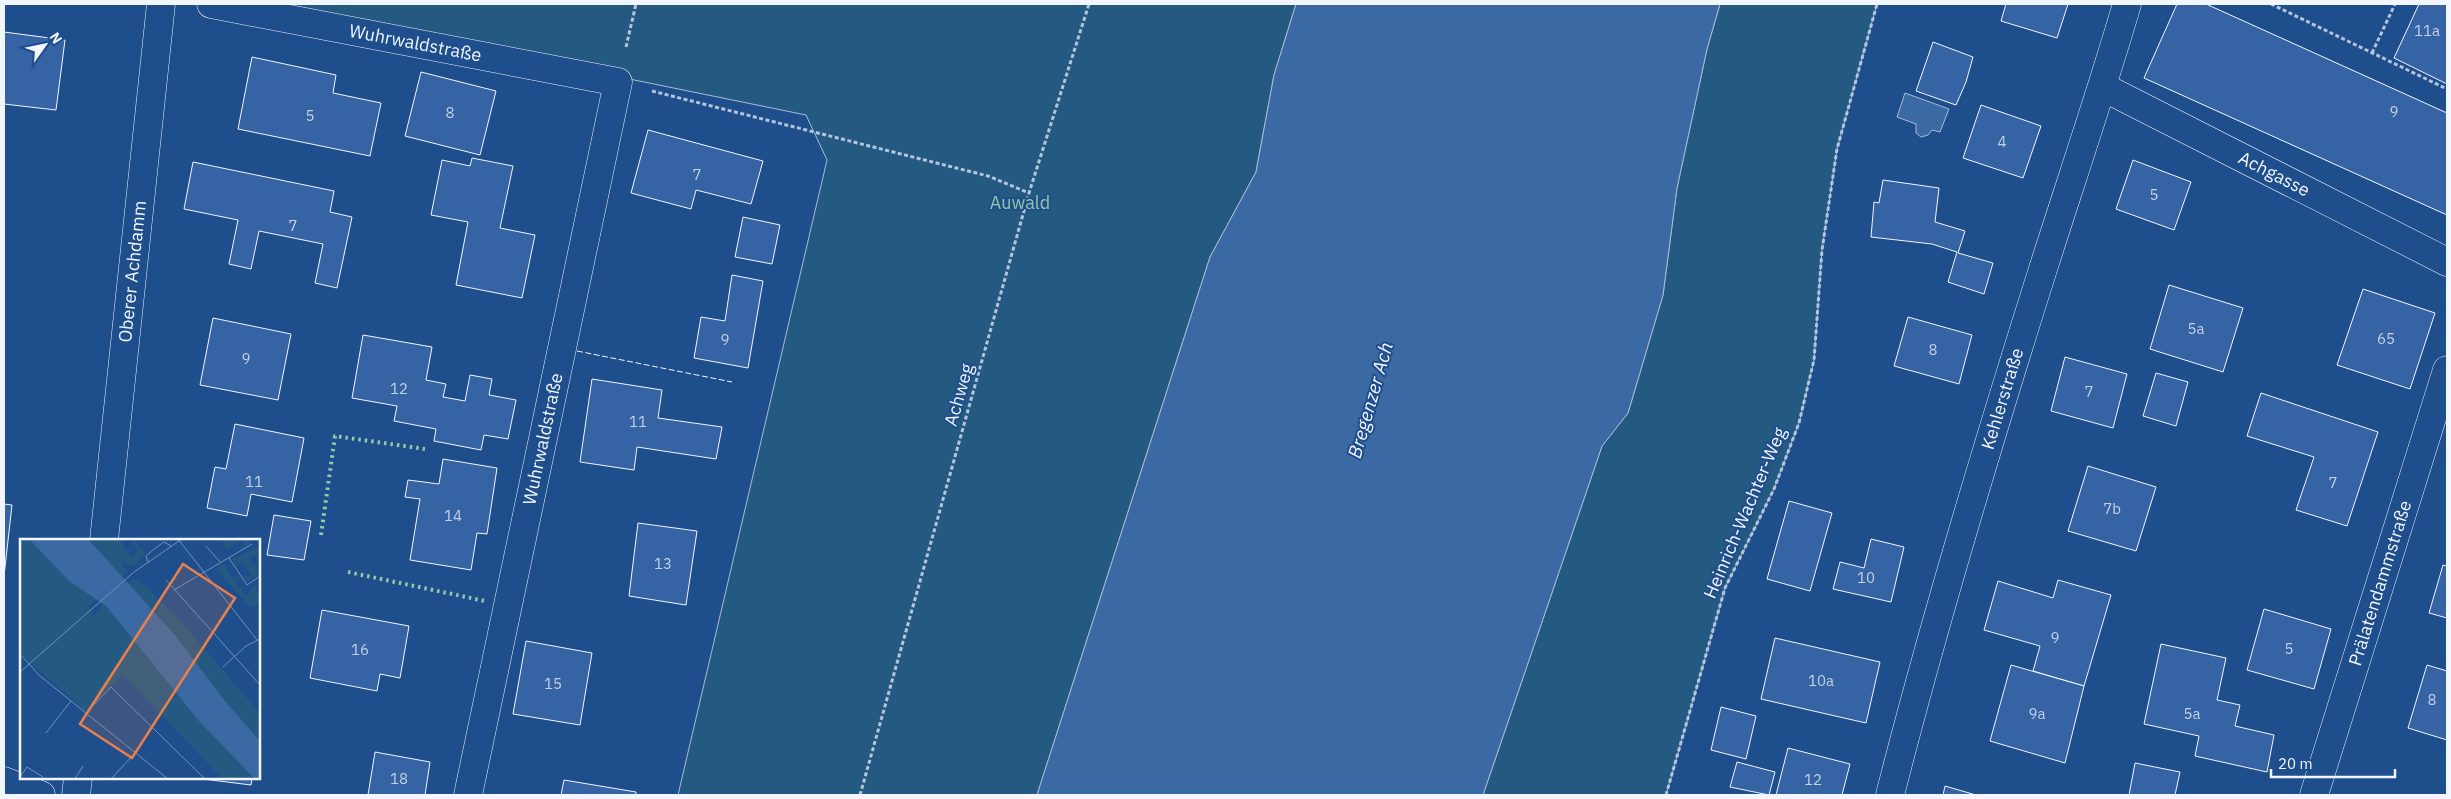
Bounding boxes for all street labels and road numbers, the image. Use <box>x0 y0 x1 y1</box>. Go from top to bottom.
street label: Wuhrwaldstraße <box>347 19 484 67</box>
street label: Achgasse <box>2235 146 2314 201</box>
street label: Oberer Achdamm <box>113 199 151 344</box>
street label: Kehlerstraße <box>1976 345 2029 452</box>
street label: Achweg <box>939 361 979 429</box>
street label: Wuhrwaldstraße <box>517 371 568 507</box>
street label: Heinrich-Wachter-Weg <box>1698 423 1791 602</box>
street label: Prälatendammstraße <box>2343 497 2417 668</box>

